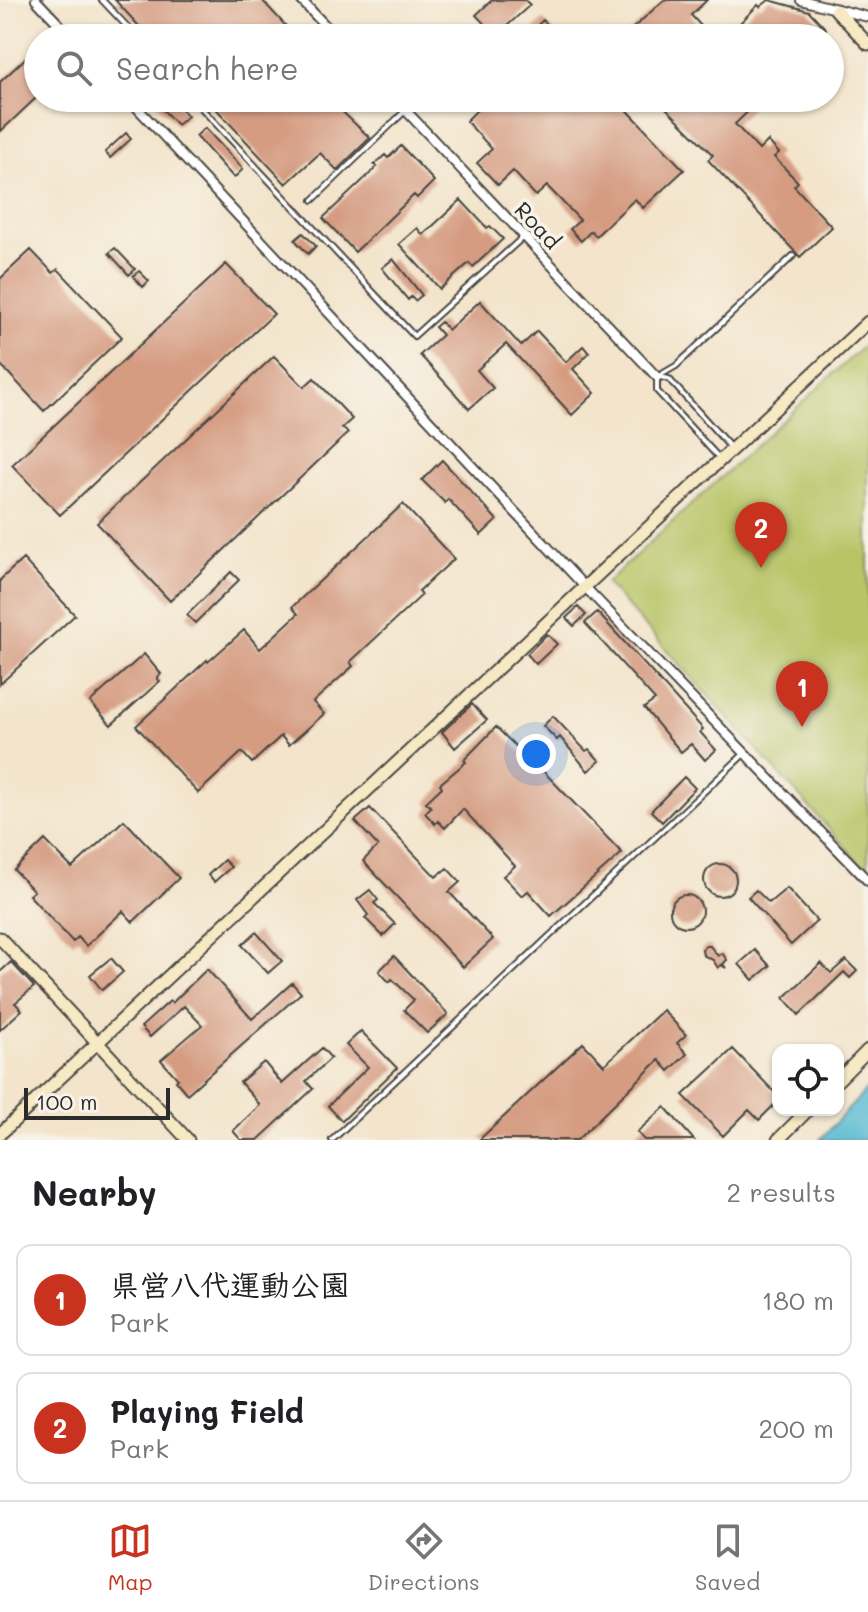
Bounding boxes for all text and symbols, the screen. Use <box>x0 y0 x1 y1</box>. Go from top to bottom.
search box <box>24 24 844 112</box>
icon: search <box>52 46 96 90</box>
text: Search here <box>116 48 299 88</box>
street label: Road <box>509 195 567 255</box>
pin: 2 <box>735 502 787 568</box>
pin: 1 <box>776 661 828 727</box>
your location <box>516 734 556 774</box>
map controls <box>772 1044 844 1116</box>
button: locate <box>772 1044 844 1116</box>
scale bar <box>24 1084 170 1120</box>
text: 100 m <box>36 1087 98 1116</box>
text: Nearby <box>32 1170 157 1215</box>
text: 2 results <box>727 1175 836 1209</box>
text: 県営八代運動公園 <box>110 1264 350 1304</box>
text: 1 <box>54 1283 66 1317</box>
text: 180 m <box>762 1283 834 1317</box>
text: Park <box>110 1305 169 1339</box>
text: Playing Field <box>110 1391 304 1431</box>
text: 2 <box>53 1411 67 1445</box>
text: 200 m <box>758 1411 834 1445</box>
text: Park <box>110 1431 169 1465</box>
tab: Map <box>108 1519 153 1596</box>
tab: Directions <box>368 1519 480 1596</box>
tab: Saved <box>695 1519 760 1596</box>

